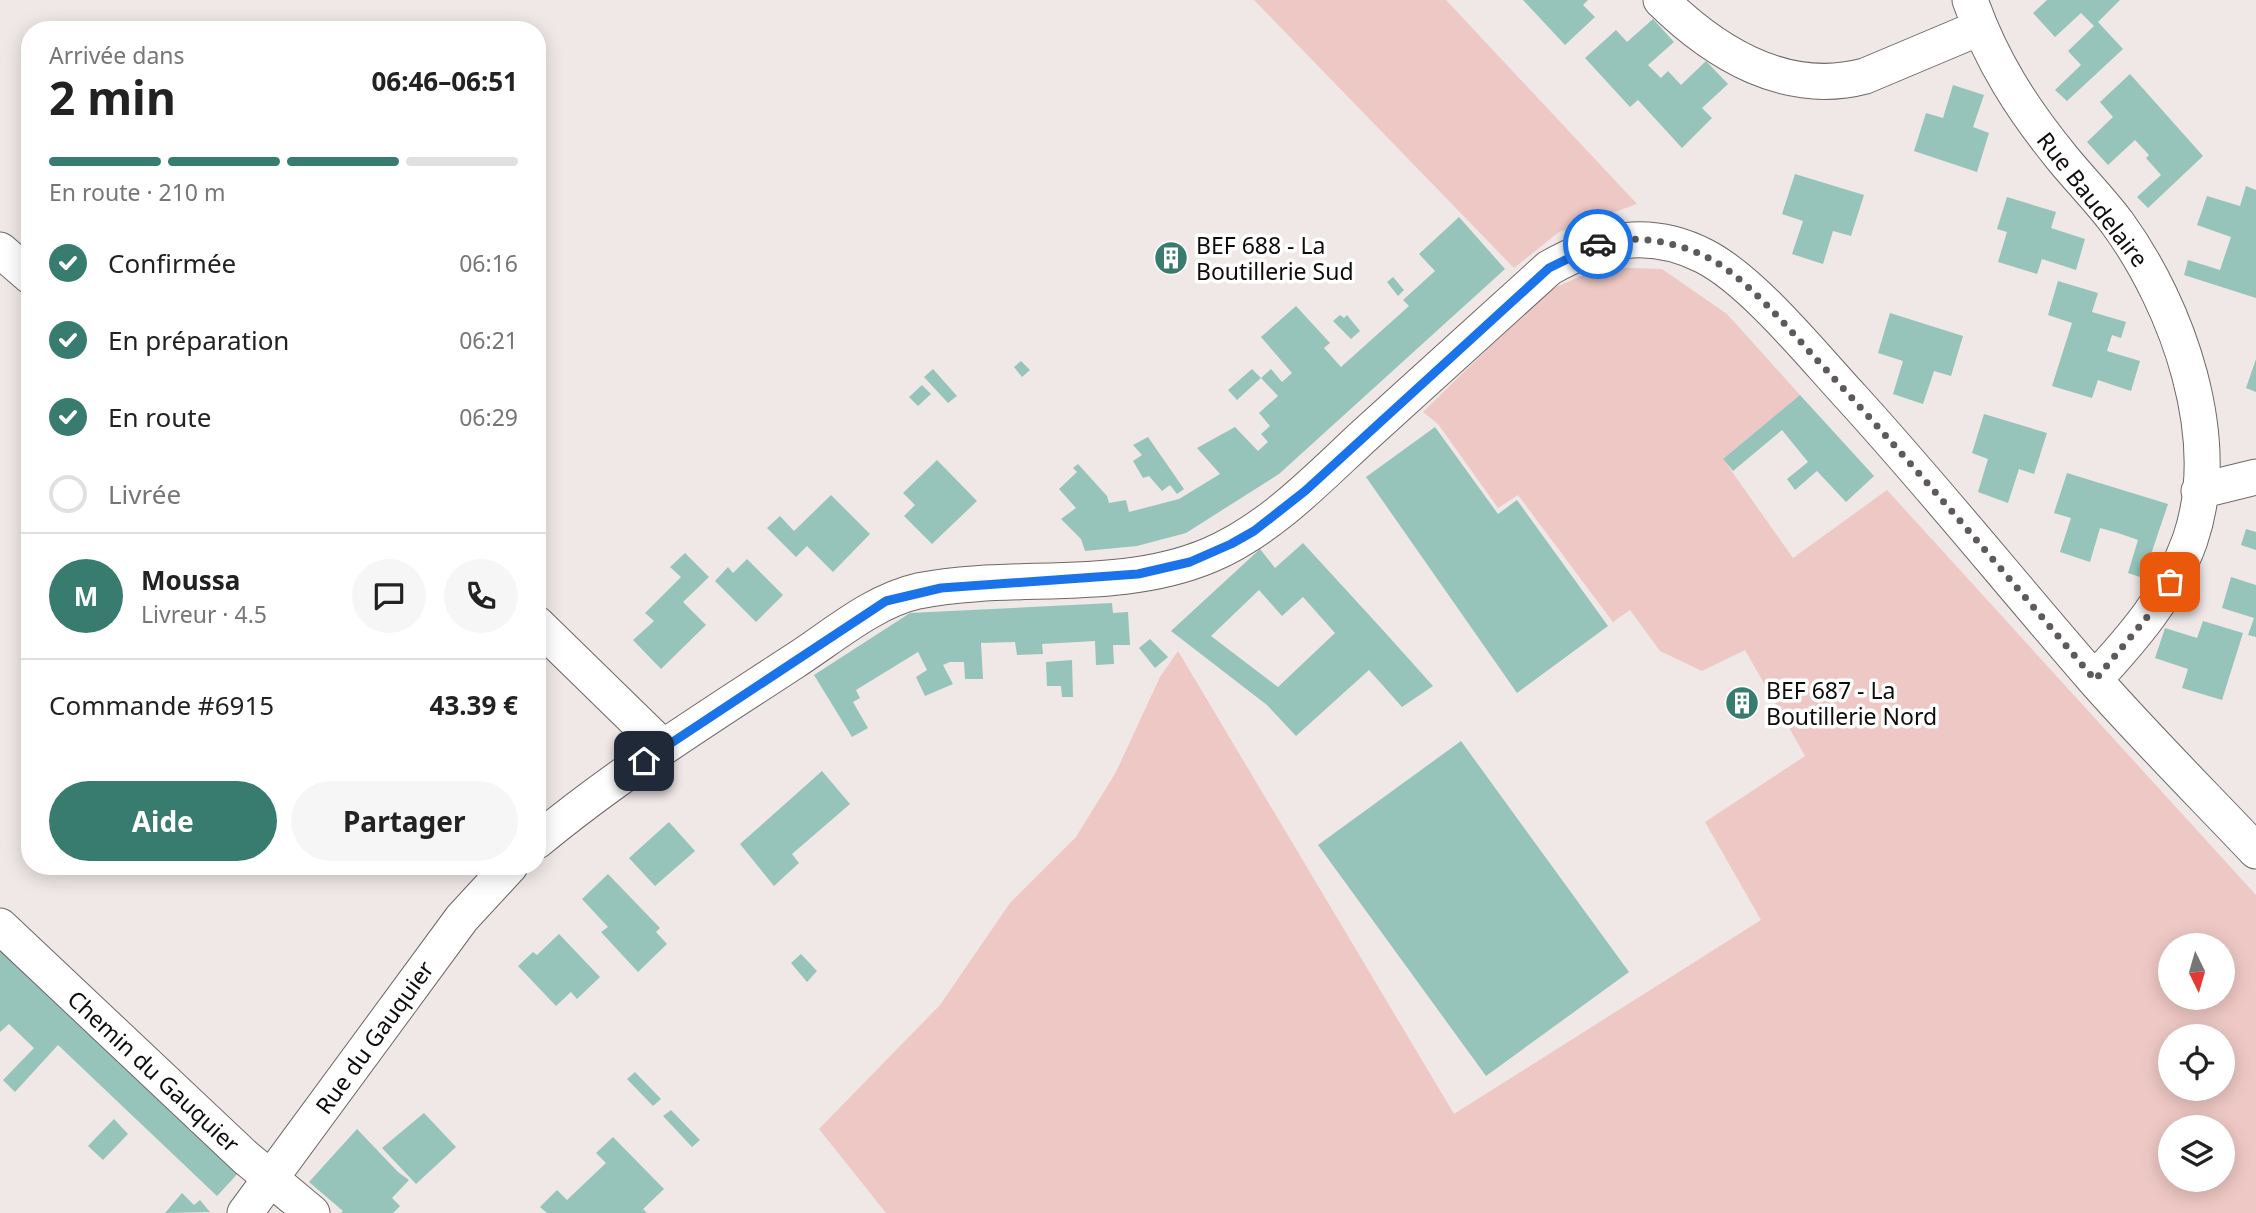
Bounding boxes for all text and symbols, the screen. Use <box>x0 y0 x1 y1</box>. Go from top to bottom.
text: Arrivée dans <box>49 39 185 71</box>
text: 06:46–06:51 <box>371 63 518 99</box>
text: 2 min <box>49 66 176 128</box>
street label: Rue Baudelaire <box>2030 125 2156 273</box>
text: En route · 210 m <box>49 176 226 208</box>
courier <box>1563 209 1633 279</box>
icon: car <box>1579 225 1617 263</box>
place label: BEF 688 - La Boutillerie Sud <box>1196 229 1354 287</box>
building icon: BEF 688 - La Boutillerie Sud <box>1152 239 1190 277</box>
icon: check <box>49 244 87 282</box>
text: Confirmée <box>108 245 236 281</box>
text: 06:16 <box>459 247 518 279</box>
icon: check <box>49 321 87 359</box>
text: En préparation <box>108 322 289 358</box>
text: 06:21 <box>459 324 518 356</box>
icon: check <box>49 398 87 436</box>
text: En route <box>108 399 211 435</box>
text: 06:29 <box>459 401 518 433</box>
text: Livrée <box>108 476 181 512</box>
pin <box>2140 552 2200 612</box>
button: chat <box>352 559 426 633</box>
button: phone <box>444 559 518 633</box>
text: Moussa <box>141 562 240 598</box>
icon: bag <box>2151 563 2189 601</box>
text: M <box>74 578 98 614</box>
text: Livreur · 4.5 <box>141 598 267 630</box>
place label: BEF 687 - La Boutillerie Nord <box>1766 674 1937 732</box>
building icon: BEF 687 - La Boutillerie Nord <box>1723 684 1761 722</box>
text: Commande #6915 <box>49 687 274 723</box>
text: 43.39 € <box>430 687 518 723</box>
pin <box>614 731 674 791</box>
icon: home <box>625 742 663 780</box>
button: Aide <box>49 781 277 861</box>
button: Partager <box>291 781 518 861</box>
north arrow <box>2158 933 2235 1010</box>
map controls <box>2158 933 2235 1192</box>
street label: Rue du Gauquier <box>307 953 441 1120</box>
street label: Chemin du Gauquier <box>61 983 247 1160</box>
button: locate <box>2158 1024 2235 1101</box>
button: layers <box>2158 1115 2235 1192</box>

